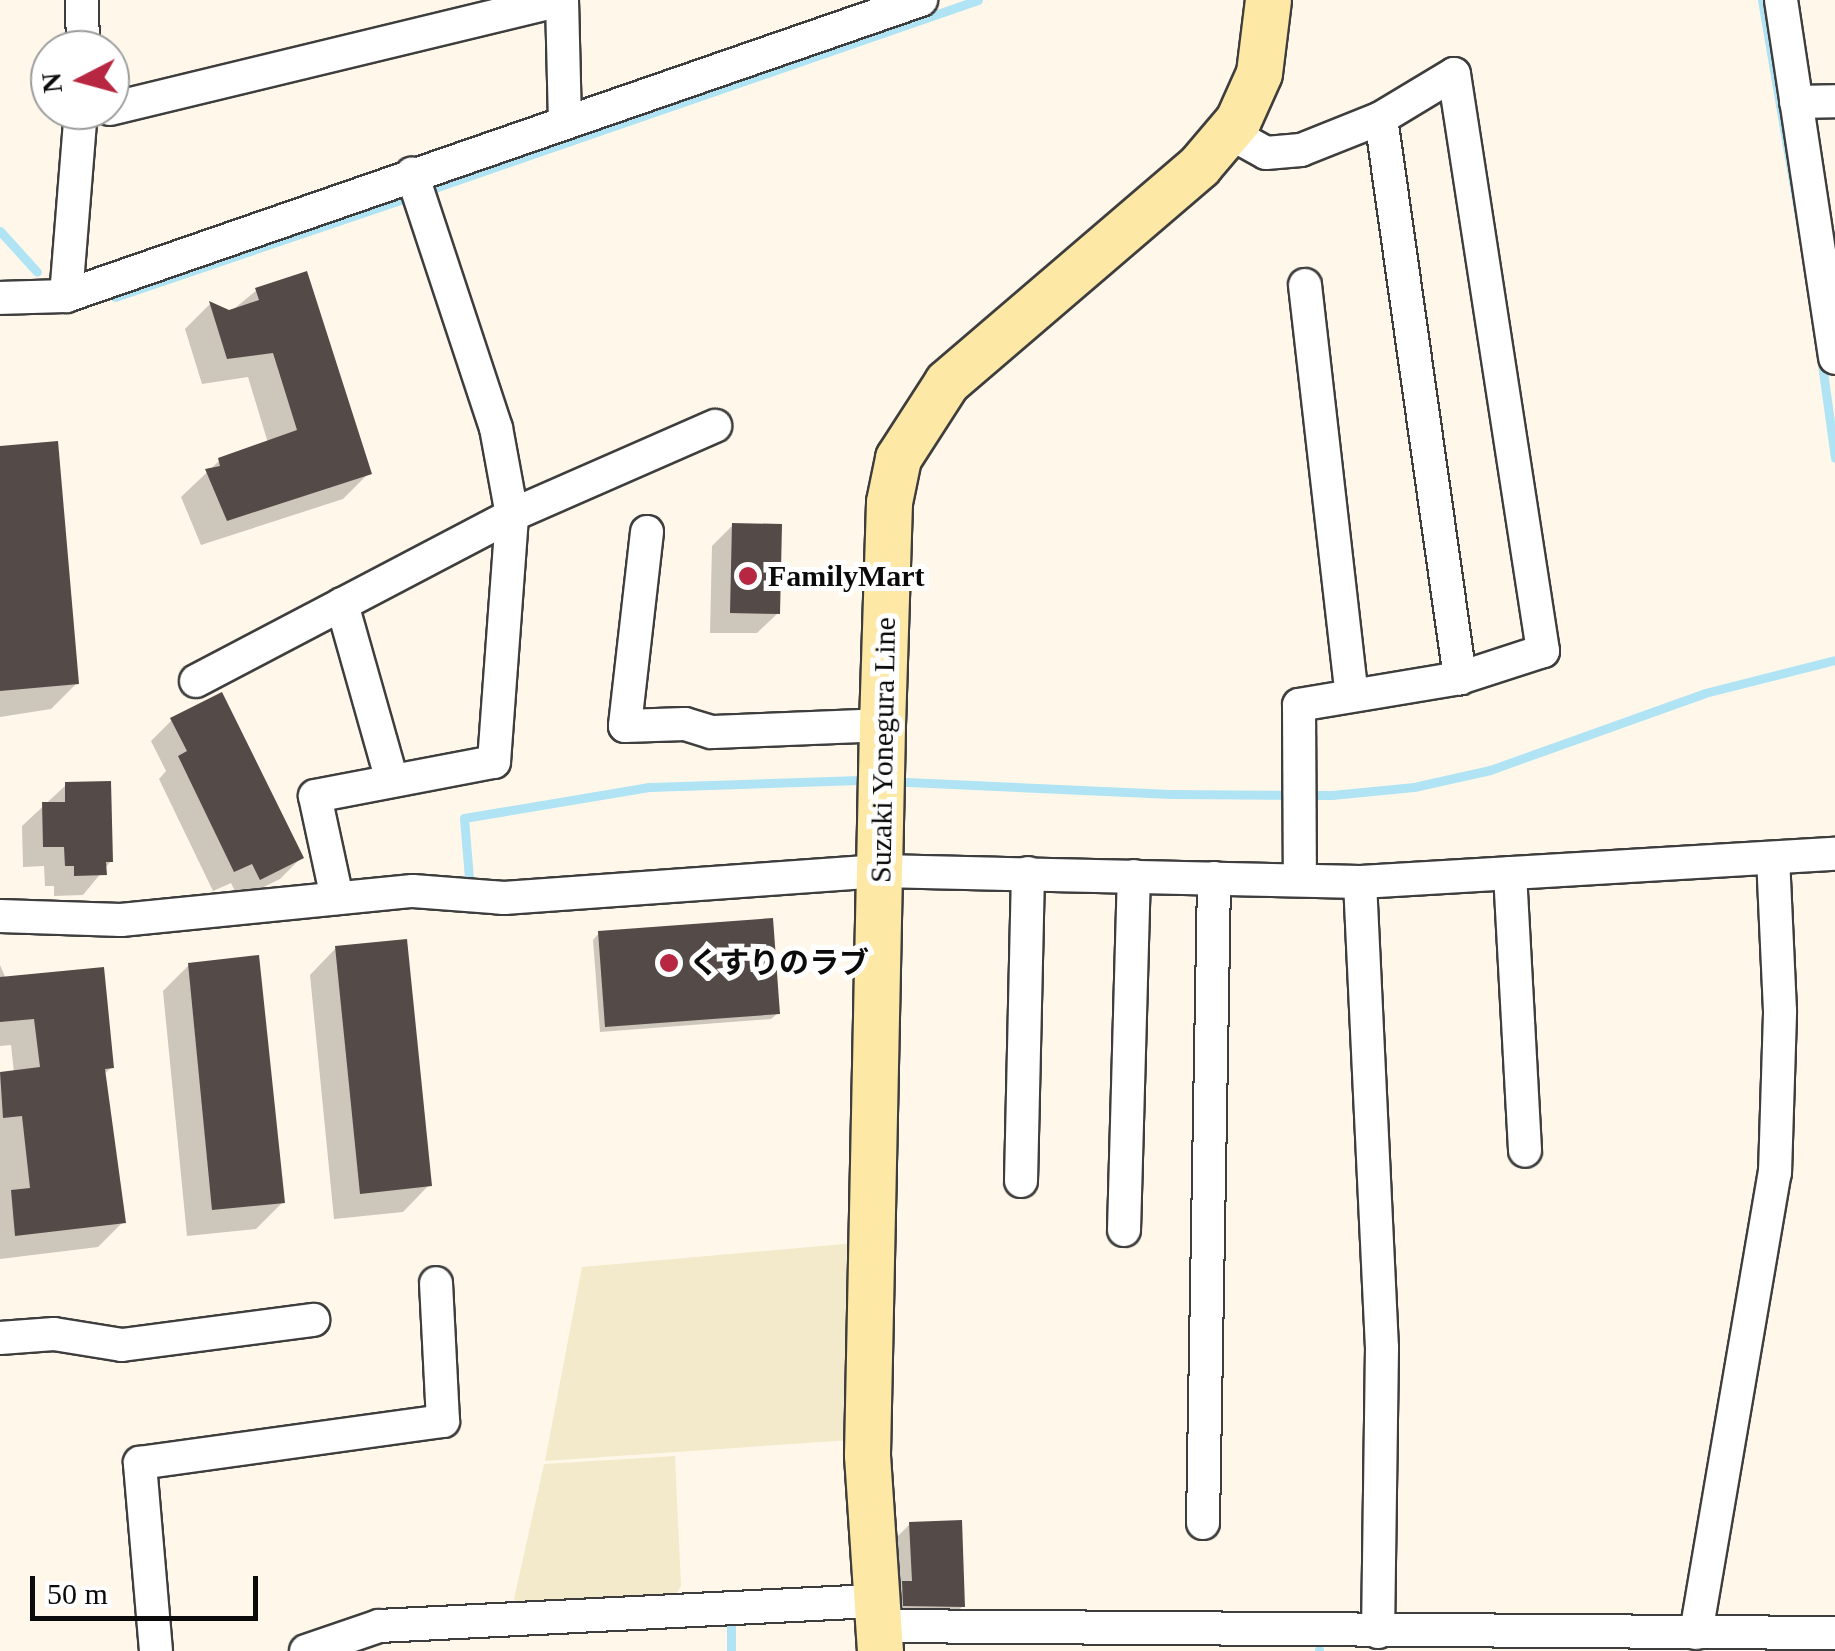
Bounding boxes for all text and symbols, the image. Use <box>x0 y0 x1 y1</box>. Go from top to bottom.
north arrow <box>30 30 130 130</box>
text: N <box>35 71 68 95</box>
place label: FamilyMart <box>768 558 925 594</box>
marker: FamilyMart <box>737 565 759 587</box>
street label: Suzaki Yonegura Line <box>863 616 903 884</box>
place label: くすりのラブ <box>689 945 869 981</box>
marker: くすりのラブ <box>658 952 680 974</box>
scale bar <box>35 1556 262 1618</box>
text: 50 m <box>47 1577 108 1610</box>

